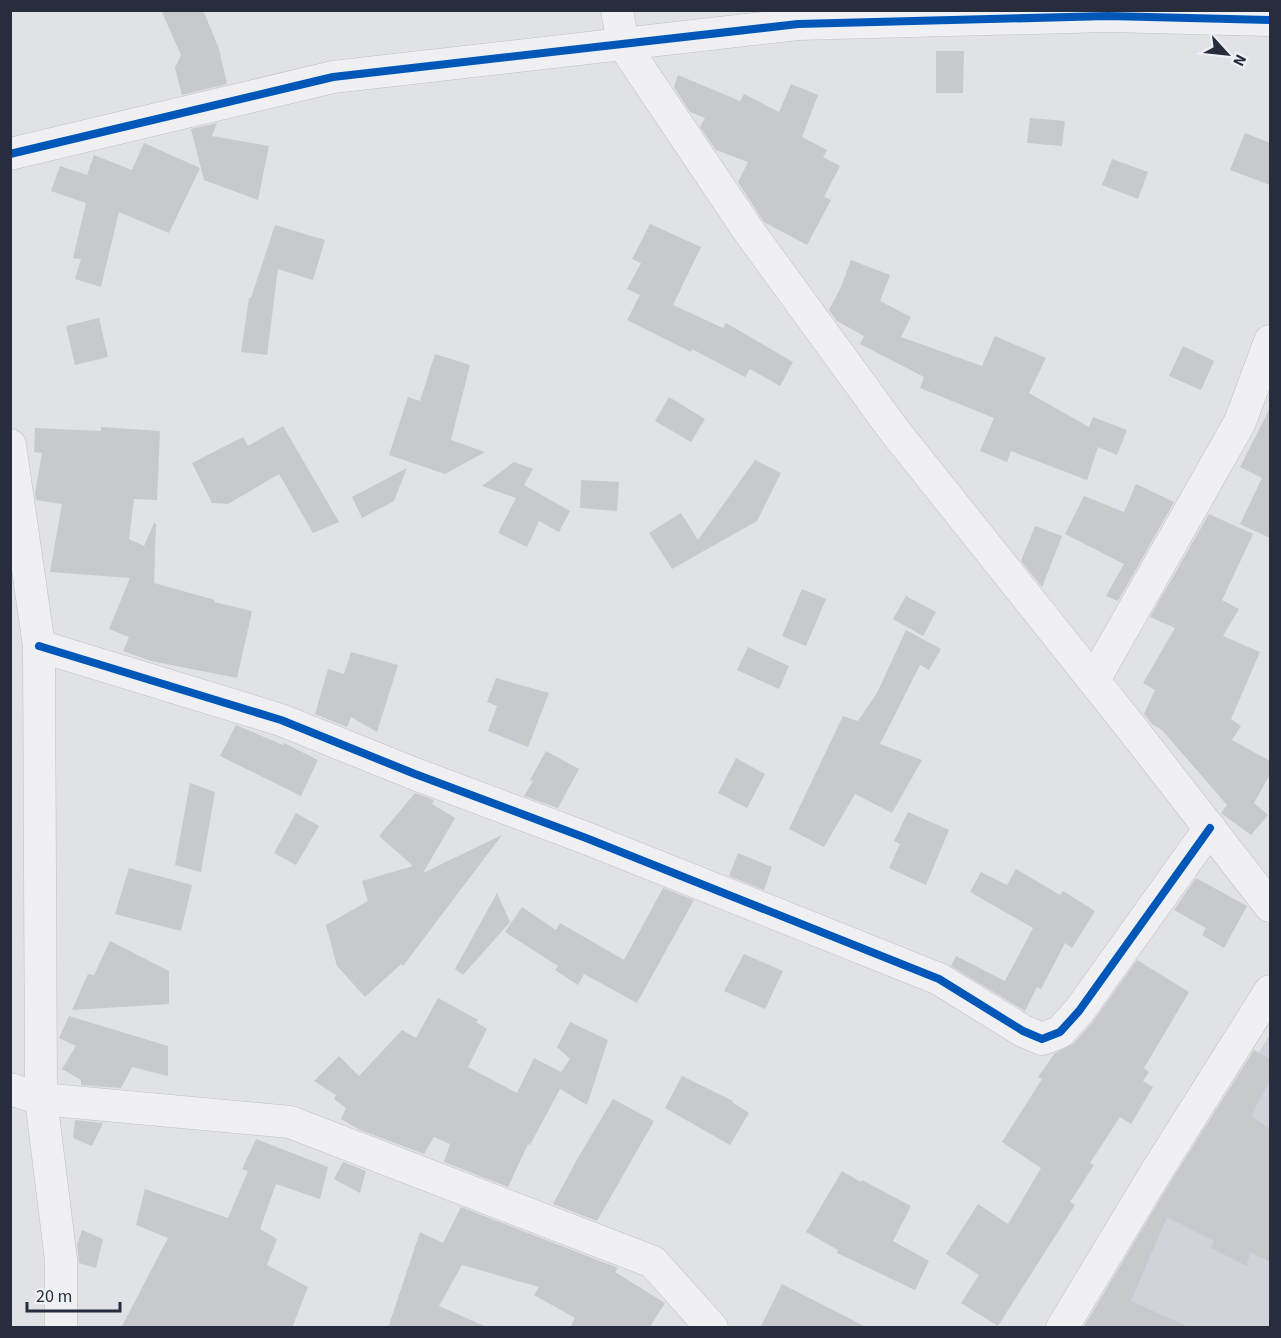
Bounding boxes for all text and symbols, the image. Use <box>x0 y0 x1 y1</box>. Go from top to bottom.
north arrow <box>1197 24 1257 84</box>
text: N <box>1227 51 1252 70</box>
scale bar <box>27 1275 120 1313</box>
text: 20 m <box>36 1284 72 1309</box>

